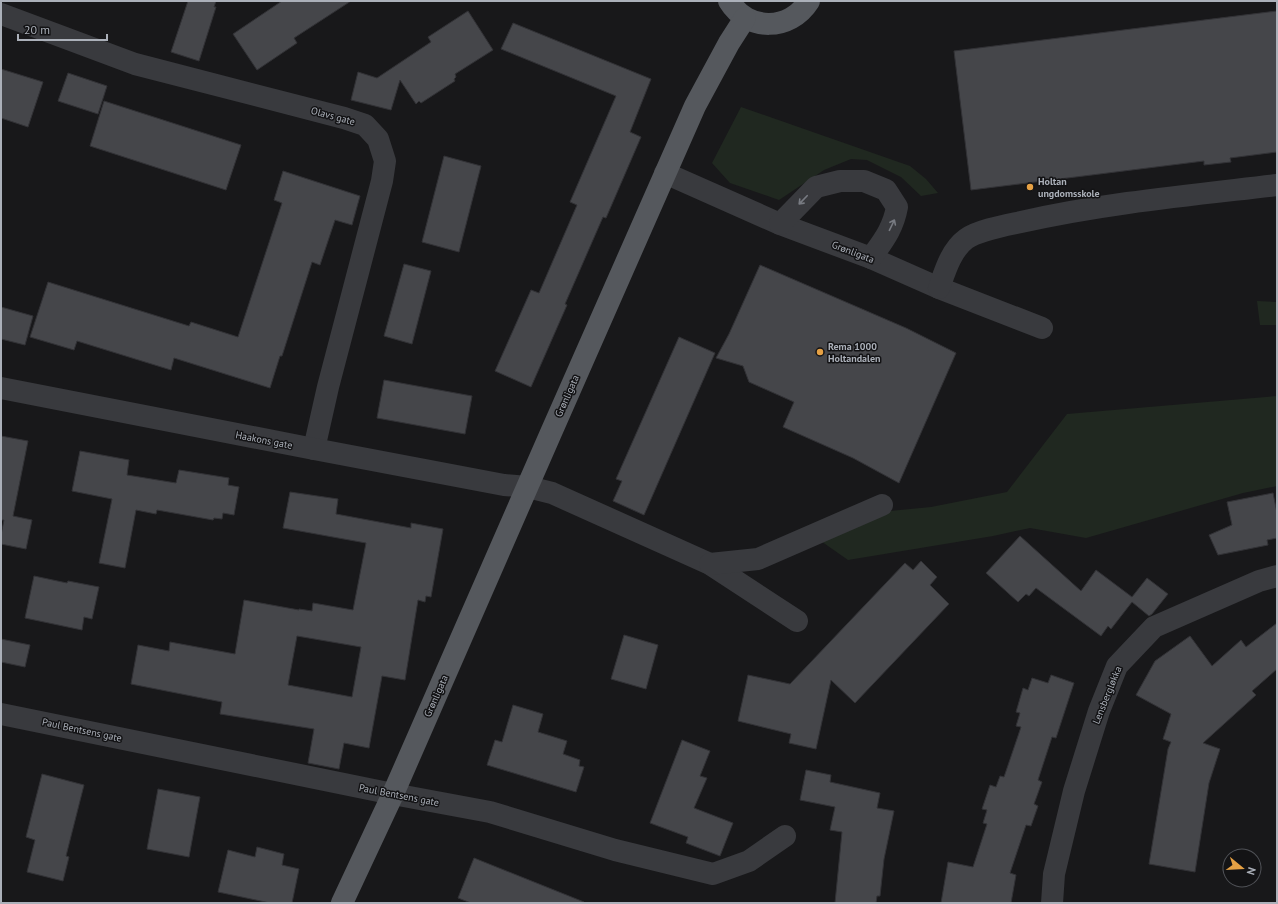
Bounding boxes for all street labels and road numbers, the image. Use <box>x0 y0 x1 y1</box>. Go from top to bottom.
street label: Olavs gate <box>310 104 356 128</box>
street label: Grønligata <box>830 238 876 266</box>
street label: Grønligata <box>552 373 582 419</box>
street label: Haakons gate <box>234 428 294 452</box>
street label: Lensbergløkka <box>1089 664 1125 726</box>
street label: Grønligata <box>421 673 451 719</box>
street label: Paul Bentsens gate <box>41 715 123 745</box>
street label: Paul Bentsens gate <box>358 781 440 809</box>

